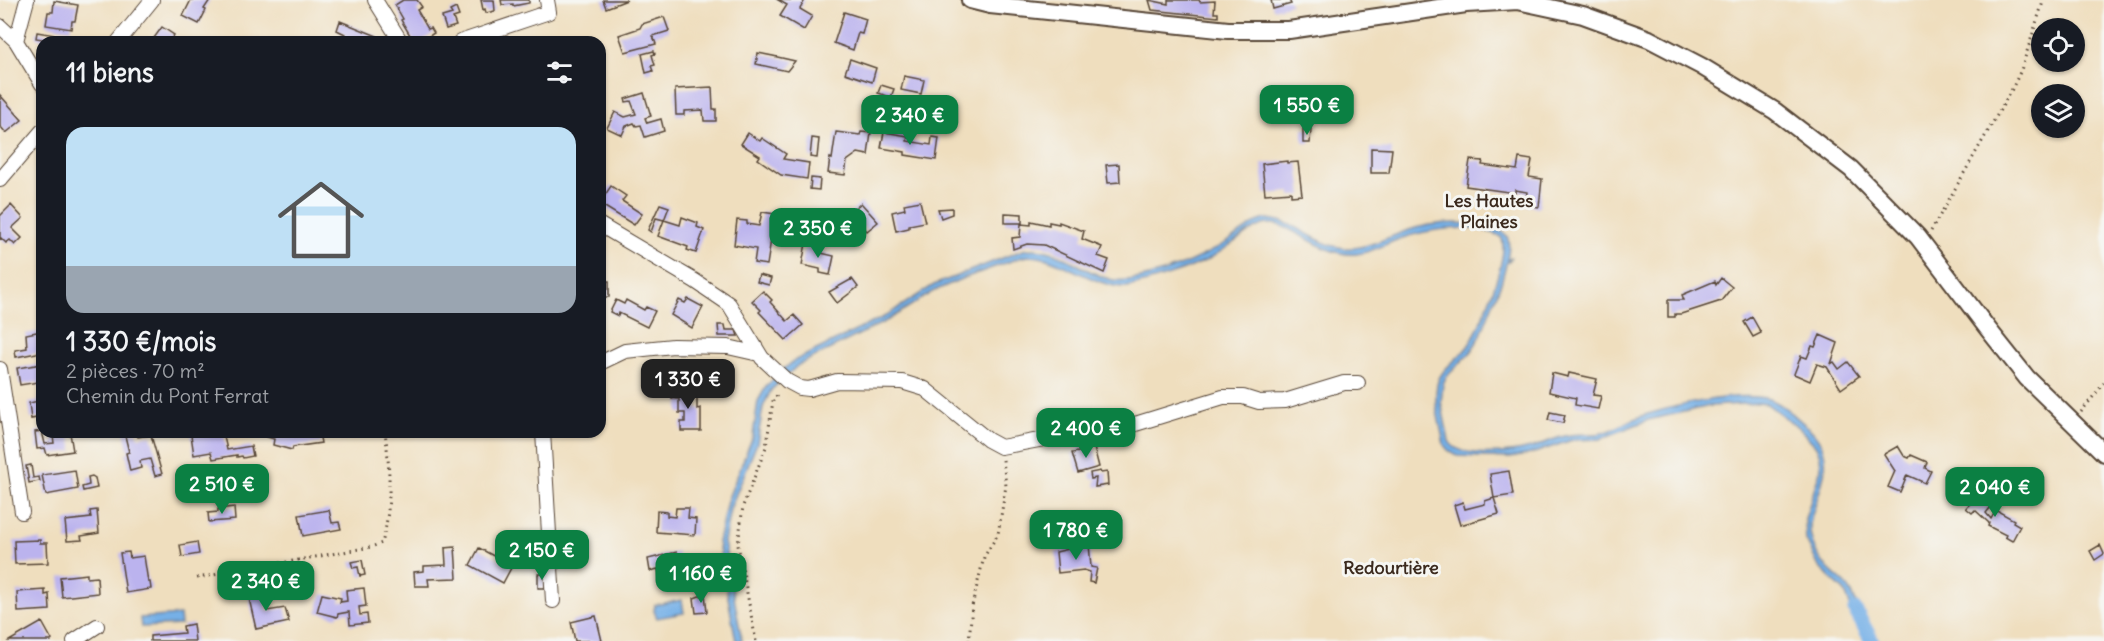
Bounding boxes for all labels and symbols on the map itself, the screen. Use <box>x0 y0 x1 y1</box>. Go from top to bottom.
pin: 1 550 € <box>1252 85 1362 136</box>
pin: 2 340 € <box>855 95 965 146</box>
district label: Les Hautes Plaines <box>1445 189 1533 233</box>
pin: 2 350 € <box>763 208 873 259</box>
pin: 1 330 € <box>633 359 743 410</box>
pin: 2 400 € <box>1031 408 1141 459</box>
pin: 2 510 € <box>167 464 277 515</box>
pin: 2 040 € <box>1940 467 2050 518</box>
pin: 1 780 € <box>1021 510 1131 561</box>
pin: 2 150 € <box>487 530 597 581</box>
pin: 1 160 € <box>646 553 756 604</box>
district label: Redourtière <box>1343 556 1439 579</box>
pin: 2 340 € <box>211 561 321 612</box>

